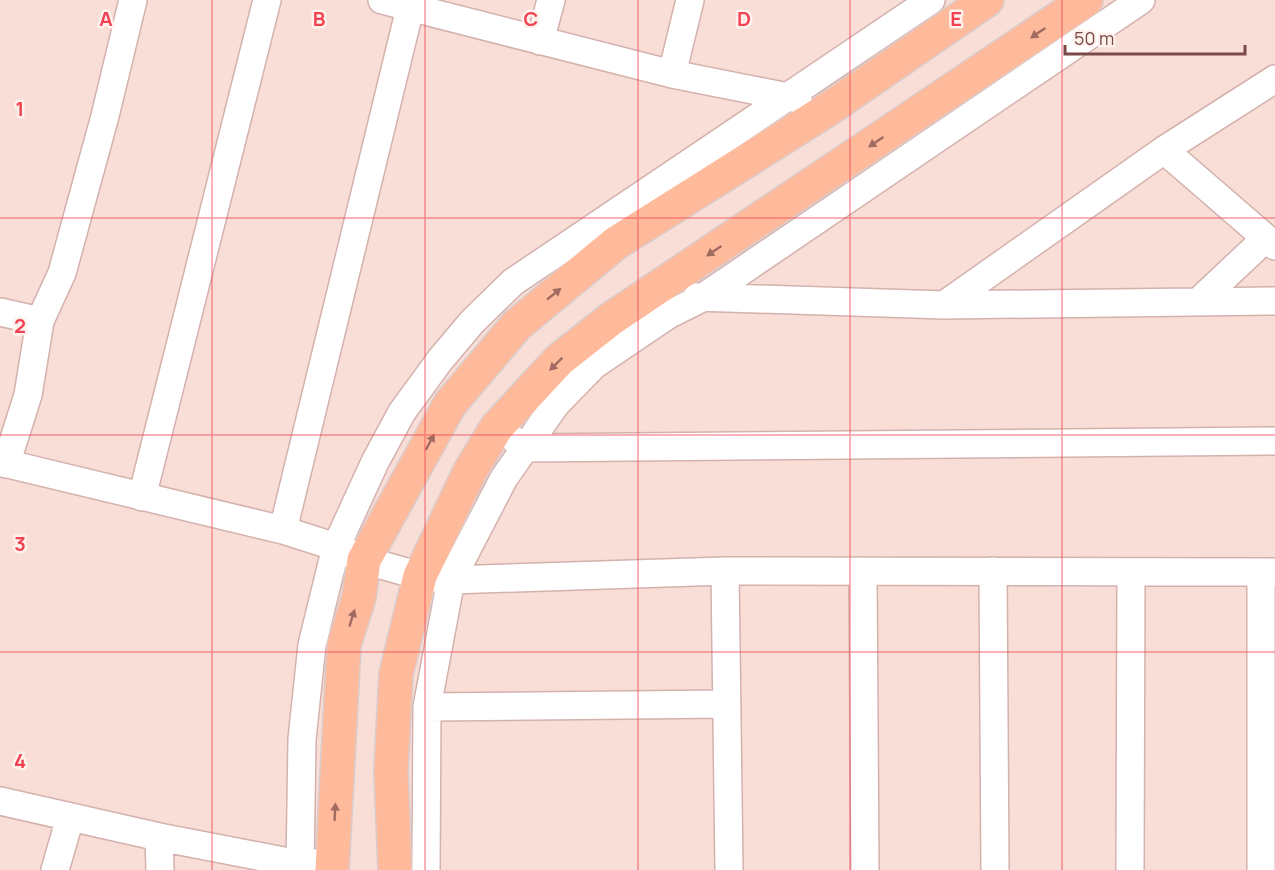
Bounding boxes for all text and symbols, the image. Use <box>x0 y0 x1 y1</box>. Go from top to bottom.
text: A <box>99 5 113 32</box>
text: B <box>313 5 326 32</box>
text: C <box>524 5 538 32</box>
text: D <box>737 5 751 32</box>
text: E <box>950 5 962 32</box>
scale bar <box>1065 18 1245 56</box>
text: 50 m <box>1074 26 1114 50</box>
one-way arrow <box>1030 27 1046 39</box>
text: 1 <box>16 95 24 122</box>
one-way arrow <box>868 136 884 148</box>
one-way arrow <box>706 245 722 256</box>
one-way arrow <box>547 288 562 300</box>
text: 2 <box>14 312 26 339</box>
one-way arrow <box>550 357 564 371</box>
one-way arrow <box>425 433 435 450</box>
text: 3 <box>14 530 26 557</box>
one-way arrow <box>348 609 357 627</box>
text: 4 <box>14 747 26 774</box>
one-way arrow <box>330 802 339 821</box>

